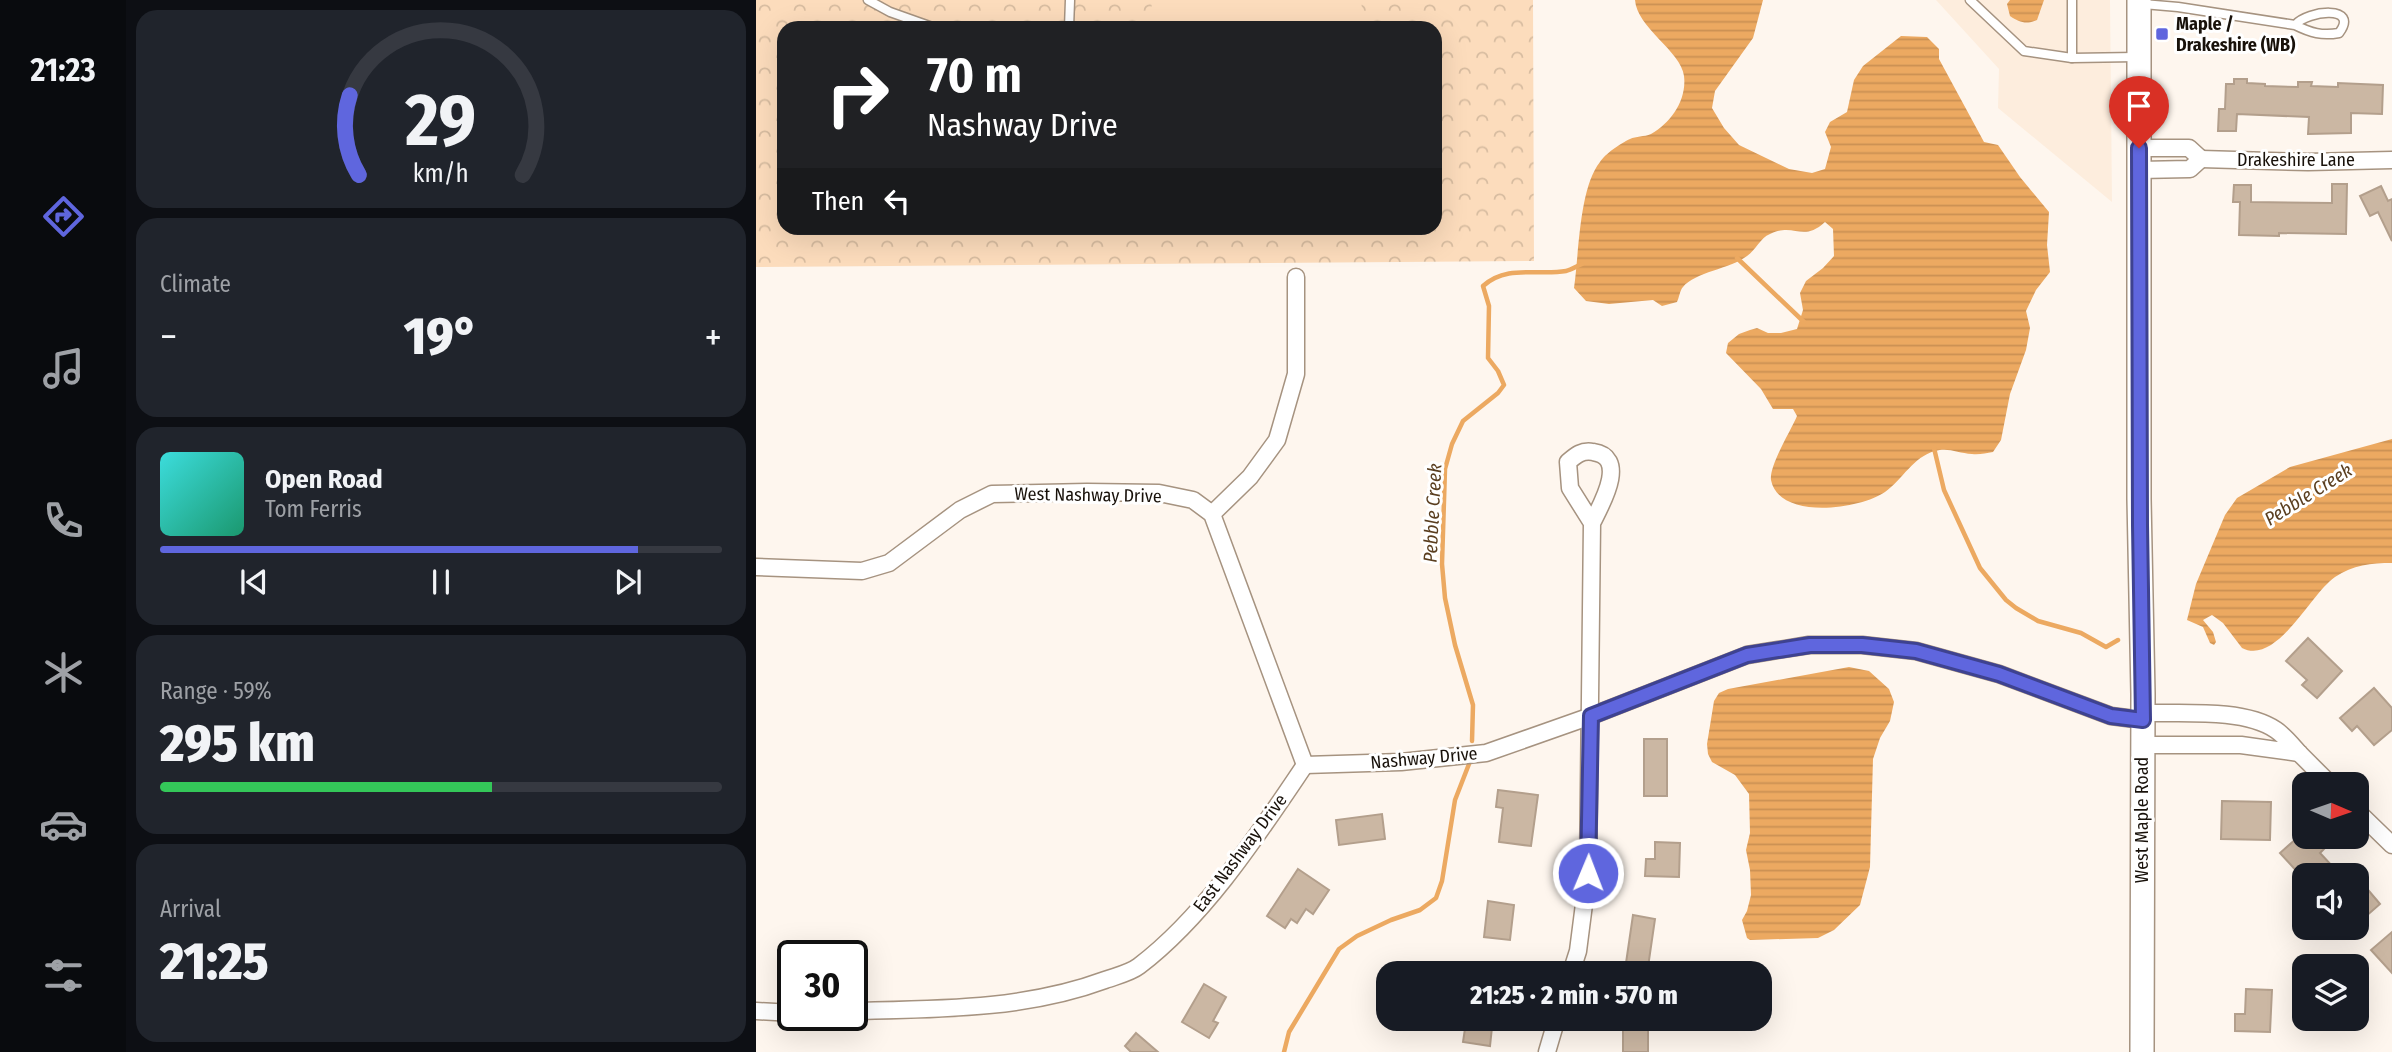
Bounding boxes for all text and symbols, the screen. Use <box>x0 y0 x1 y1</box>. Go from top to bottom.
place label: Maple / Drakeshire (WB) <box>2176 13 2296 56</box>
marker: Maple / Drakeshire (WB) <box>2154 26 2170 42</box>
text: 70 m <box>927 46 1022 105</box>
icon: right <box>812 49 903 140</box>
text: 21:23 <box>30 51 96 89</box>
pin <box>2109 76 2169 148</box>
text: 29 <box>405 78 476 165</box>
icon: arrive <box>2120 87 2158 125</box>
text: Nashway Drive <box>927 106 1118 144</box>
street label: Drakeshire Lane <box>2237 149 2355 171</box>
text: km/h <box>413 159 469 189</box>
icon: left <box>878 182 916 220</box>
text: Then <box>812 186 864 217</box>
icon: directions <box>39 192 88 241</box>
text: Climate <box>160 270 231 298</box>
text: 19° <box>404 305 478 368</box>
text: − <box>160 314 177 360</box>
text: + <box>705 314 722 360</box>
icon: music <box>39 344 88 393</box>
water label: Pebble Creek <box>2260 458 2356 530</box>
water label: Pebble Creek <box>1418 463 1447 563</box>
text: Open Road <box>265 464 383 495</box>
street label: West Nashway Drive <box>1014 483 1162 507</box>
text: Tom Ferris <box>265 495 362 523</box>
icon: phone <box>39 496 88 545</box>
icon: previous <box>235 563 273 601</box>
icon: pause <box>422 563 460 601</box>
icon: next <box>609 563 647 601</box>
icon: climate <box>39 648 88 697</box>
text: Range · 59% <box>160 677 272 705</box>
text: 295 km <box>160 712 315 775</box>
street label: Nashway Drive <box>1370 742 1478 774</box>
street label: West Maple Road <box>2131 757 2153 883</box>
north arrow <box>2292 772 2370 849</box>
map controls <box>2292 772 2369 1031</box>
street label: East Nashway Drive <box>1188 790 1292 916</box>
icon: car <box>39 800 88 849</box>
position arrow <box>1551 836 1625 910</box>
button: sound <box>2292 863 2369 940</box>
text: Arrival <box>160 895 221 923</box>
text: 21:25 <box>160 930 269 993</box>
speed limit sign: 30 <box>777 940 868 1031</box>
icon: filters <box>39 951 88 1000</box>
button: layers <box>2292 954 2369 1031</box>
text: 21:25 · 2 min · 570 m <box>1470 980 1678 1011</box>

